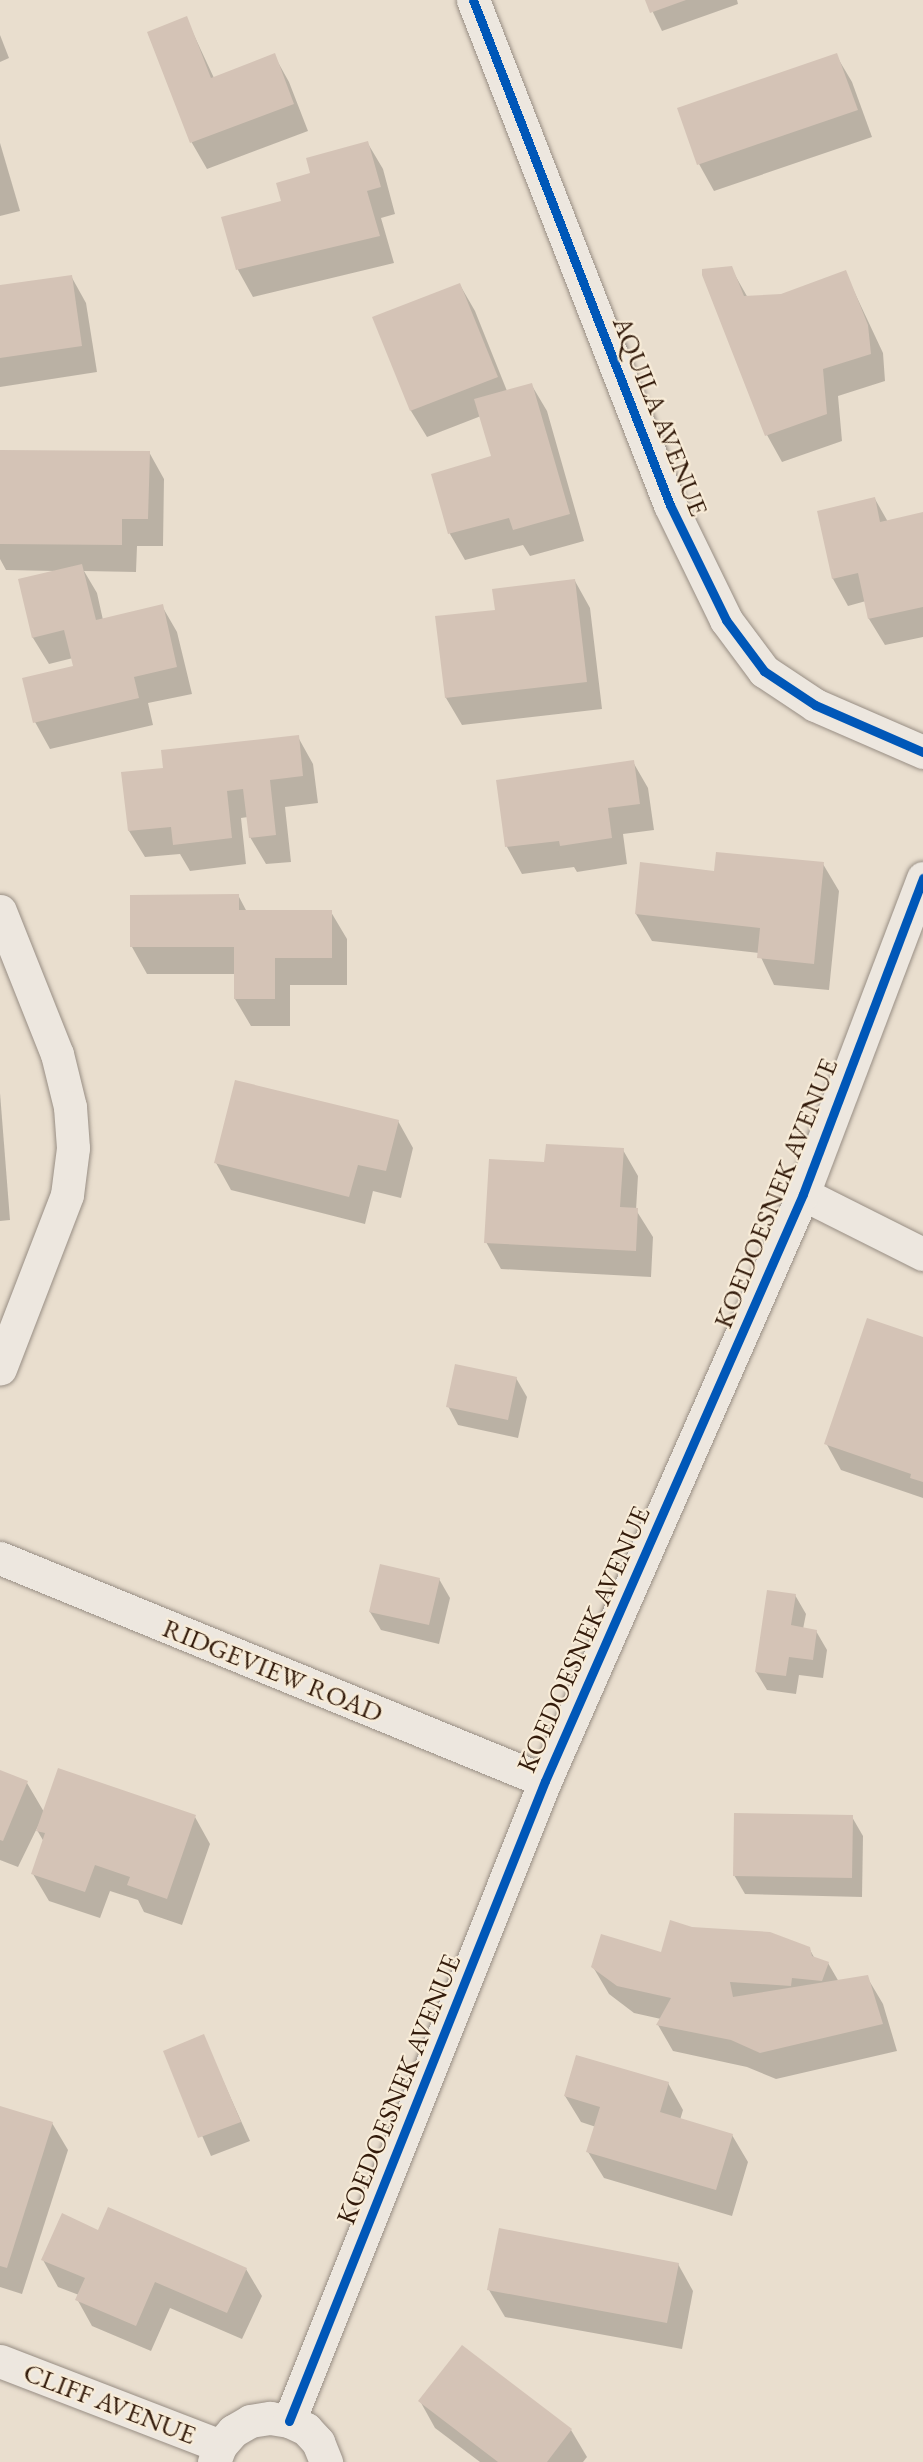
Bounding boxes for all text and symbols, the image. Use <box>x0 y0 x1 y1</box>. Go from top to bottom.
street label: AQUILA AVENUE <box>606 312 716 520</box>
street label: KOEDOESNEK AVENUE <box>706 1053 844 1333</box>
street label: KOEDOESNEK AVENUE <box>510 1501 656 1777</box>
street label: RIDGEVIEW ROAD <box>158 1611 388 1729</box>
street label: KOEDOESNEK AVENUE <box>329 1949 467 2229</box>
street label: CLIFF AVENUE <box>19 2355 201 2451</box>

